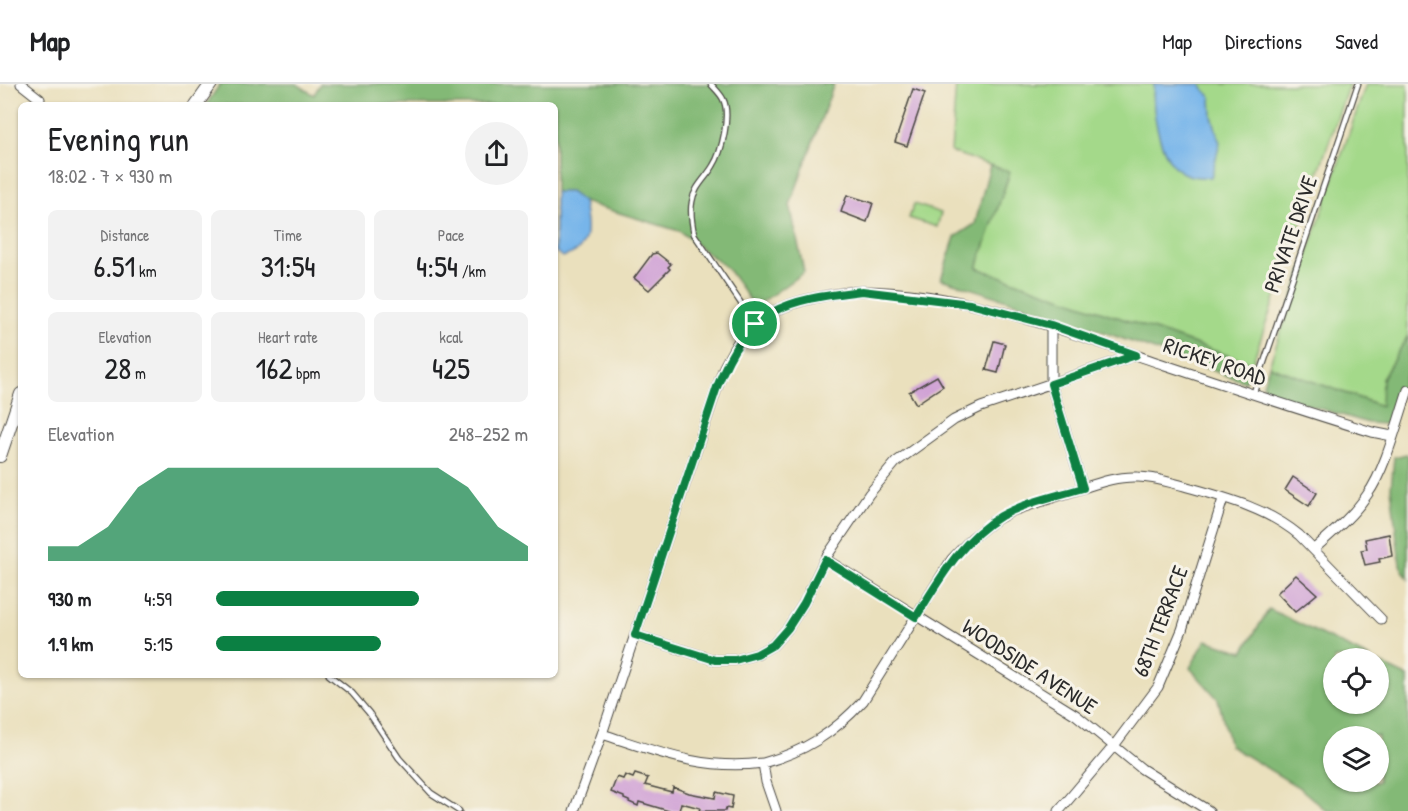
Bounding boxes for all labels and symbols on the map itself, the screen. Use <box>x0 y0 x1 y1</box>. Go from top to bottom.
street label: PRIVATE DRIVE <box>1256 171 1324 296</box>
pin <box>729 298 780 349</box>
street label: RICKEY ROAD <box>1160 329 1271 393</box>
street label: 68TH TERRACE <box>1125 561 1195 681</box>
street label: WOODSIDE AVENUE <box>957 611 1104 721</box>

